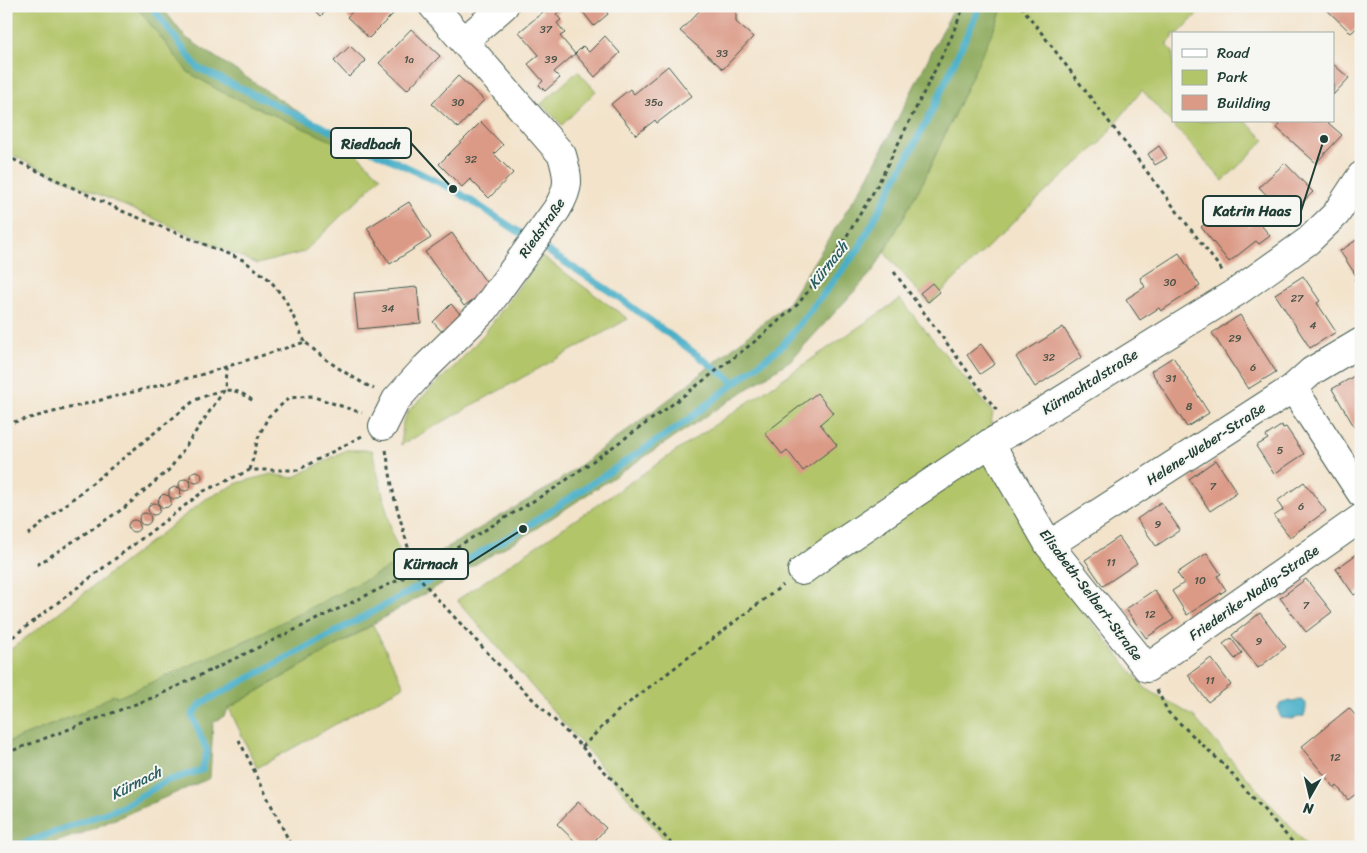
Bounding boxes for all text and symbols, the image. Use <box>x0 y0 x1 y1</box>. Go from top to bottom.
house number: 37 <box>540 20 553 39</box>
legend <box>1172 32 1334 122</box>
text: Road <box>1217 40 1250 66</box>
house number: 33 <box>716 44 728 63</box>
house number: 1a <box>404 50 415 69</box>
house number: 39 <box>545 50 558 69</box>
text: Park <box>1217 64 1248 90</box>
text: Building <box>1217 90 1271 116</box>
house number: 30 <box>452 93 465 112</box>
house number: 35a <box>645 93 664 112</box>
callout: Riedbach <box>331 128 411 158</box>
text: Riedbach <box>340 131 401 157</box>
house number: 32 <box>465 150 478 169</box>
street label: Riedstraße <box>512 193 572 263</box>
callout: Katrin Haas <box>1203 196 1301 226</box>
text: Katrin Haas <box>1212 198 1292 224</box>
water label: Kürnach <box>801 235 856 294</box>
house number: 30 <box>1164 273 1177 292</box>
house number: 27 <box>1291 289 1304 308</box>
house number: 34 <box>382 299 395 318</box>
house number: 4 <box>1310 316 1317 335</box>
house number: 29 <box>1228 329 1242 348</box>
street label: Kürnachtalstraße <box>1037 342 1143 422</box>
house number: 32 <box>1043 348 1056 367</box>
house number: 6 <box>1250 358 1256 377</box>
house number: 31 <box>1166 369 1177 388</box>
street label: Helene-Weber-Straße <box>1141 396 1271 492</box>
house number: 8 <box>1186 397 1193 416</box>
house number: 5 <box>1277 441 1284 460</box>
house number: 7 <box>1210 477 1217 496</box>
house number: 6 <box>1298 497 1304 516</box>
house number: 9 <box>1155 515 1162 534</box>
street label: Elisabeth-Selbert-Straße <box>1033 523 1149 667</box>
street label: Friederike-Nadig-Straße <box>1183 538 1325 648</box>
callout: Kürnach <box>394 549 468 579</box>
text: Kürnach <box>403 551 458 577</box>
house number: 11 <box>1106 553 1116 572</box>
house number: 10 <box>1194 571 1206 590</box>
house number: 7 <box>1303 596 1310 615</box>
house number: 12 <box>1144 605 1156 624</box>
house number: 9 <box>1256 632 1263 651</box>
house number: 11 <box>1205 671 1215 690</box>
house number: 12 <box>1329 748 1341 767</box>
water label: Kürnach <box>106 759 167 807</box>
north arrow <box>1284 770 1334 820</box>
text: N <box>1301 795 1316 822</box>

